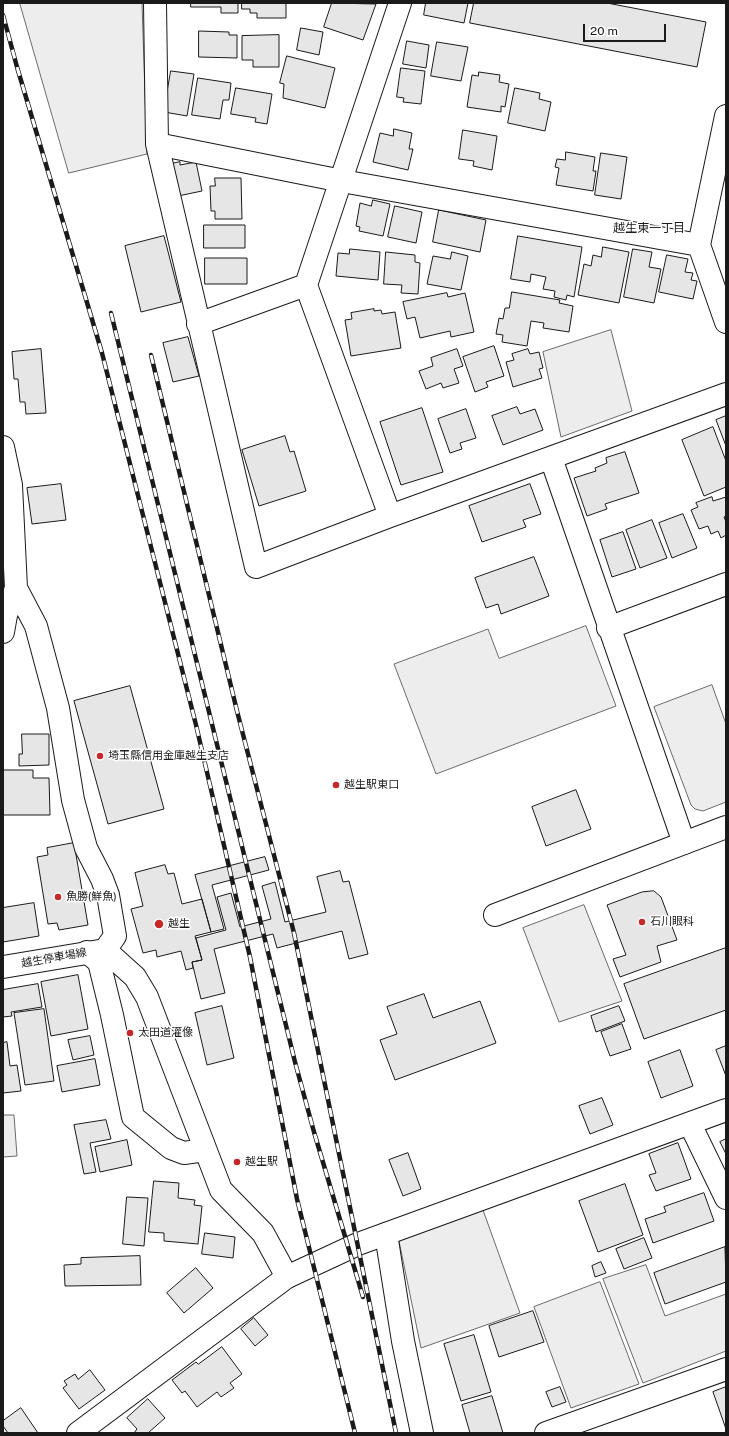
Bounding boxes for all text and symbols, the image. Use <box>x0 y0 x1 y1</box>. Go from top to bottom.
scale bar <box>585 16 668 42</box>
text: 20 m <box>590 24 618 38</box>
district label: 越生東一丁目 <box>613 221 685 235</box>
place label: 埼玉縣信用金庫越生支店 <box>108 749 229 763</box>
marker: 埼玉縣信用金庫越生支店 <box>95 751 105 761</box>
place label: 越生駅東口 <box>344 778 399 792</box>
marker: 越生駅東口 <box>331 780 341 790</box>
place label: 魚勝(鮮魚) <box>66 890 117 904</box>
marker: 魚勝(鮮魚) <box>53 892 63 902</box>
place label: 石川眼科 <box>650 915 694 929</box>
place label: 越生 <box>168 917 190 931</box>
marker: 石川眼科 <box>637 917 647 927</box>
marker: 越生 <box>153 918 165 930</box>
street label: 越生停車場線 <box>20 946 88 970</box>
place label: 太田道灌像 <box>138 1026 193 1040</box>
marker: 太田道灌像 <box>125 1028 135 1038</box>
place label: 越生駅 <box>245 1155 278 1169</box>
marker: 越生駅 <box>232 1157 242 1167</box>

